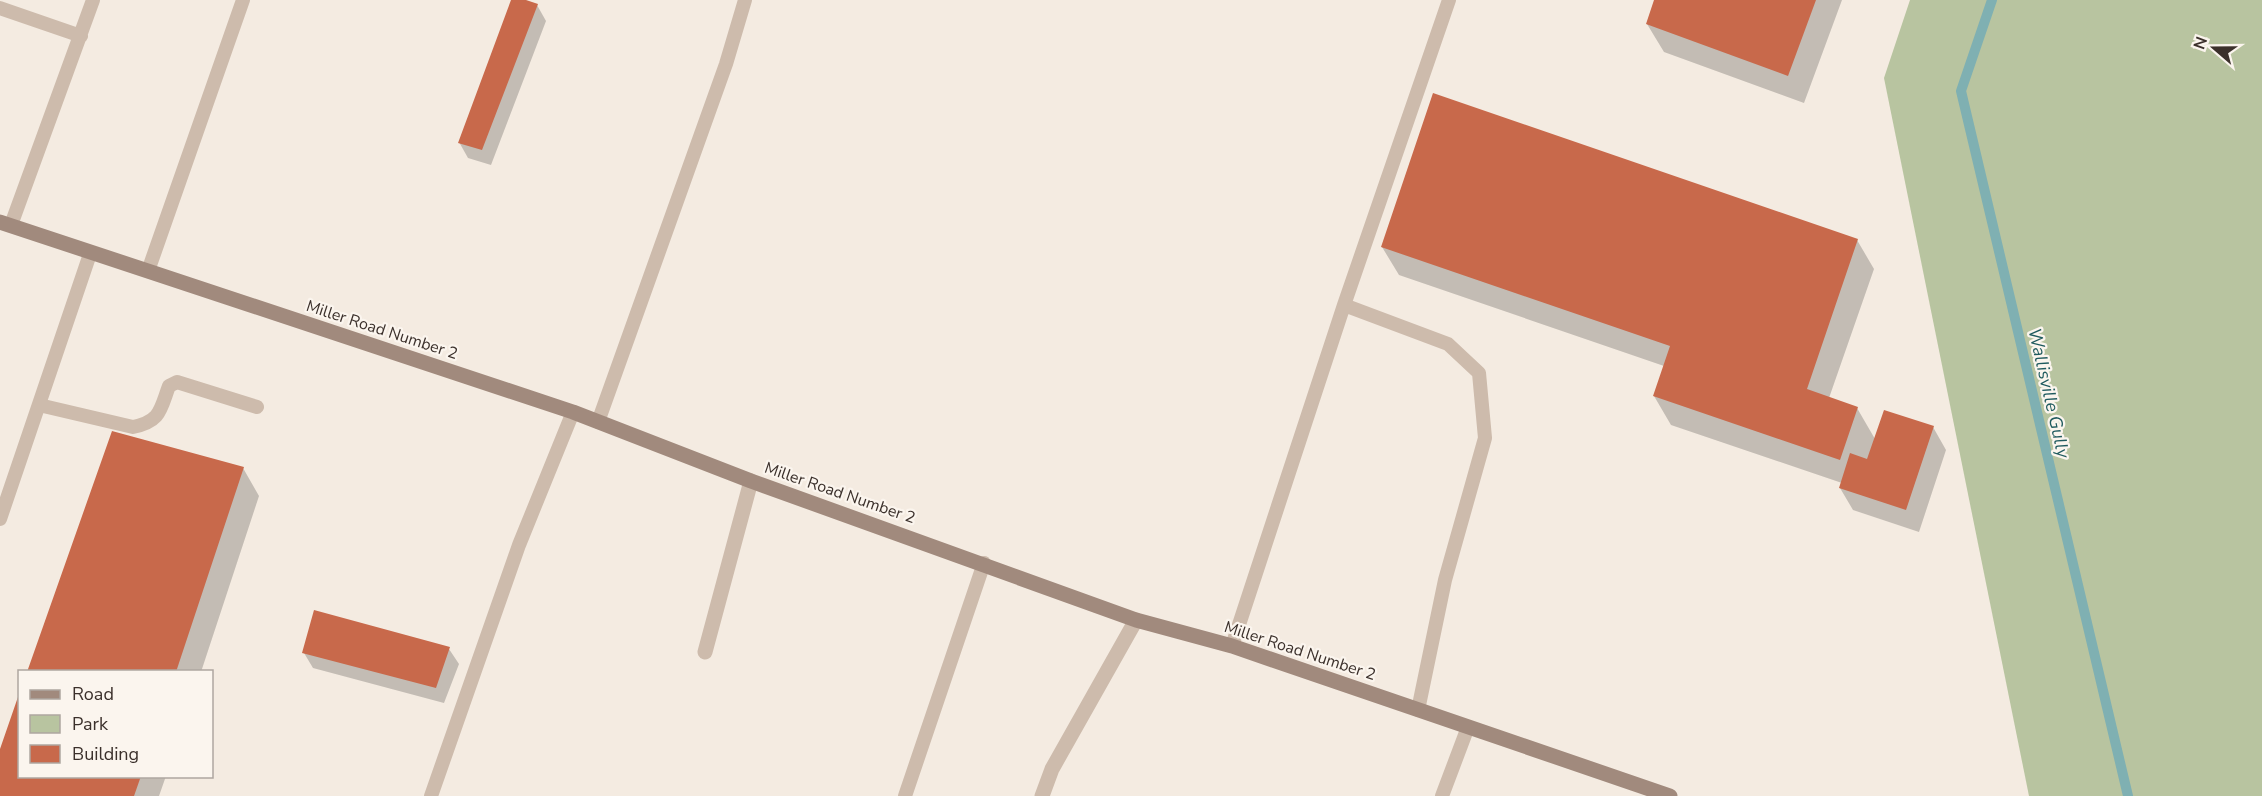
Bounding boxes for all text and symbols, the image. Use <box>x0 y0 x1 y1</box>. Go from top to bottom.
north arrow <box>2184 18 2244 78</box>
text: N <box>2188 34 2213 53</box>
street label: Miller Road Number 2 <box>303 295 461 365</box>
water label: Wallisville Gully <box>2022 326 2076 461</box>
street label: Miller Road Number 2 <box>762 457 918 529</box>
street label: Miller Road Number 2 <box>1221 616 1379 686</box>
legend <box>18 670 213 778</box>
text: Road <box>72 682 114 706</box>
text: Park <box>72 712 109 736</box>
text: Building <box>72 742 139 766</box>

